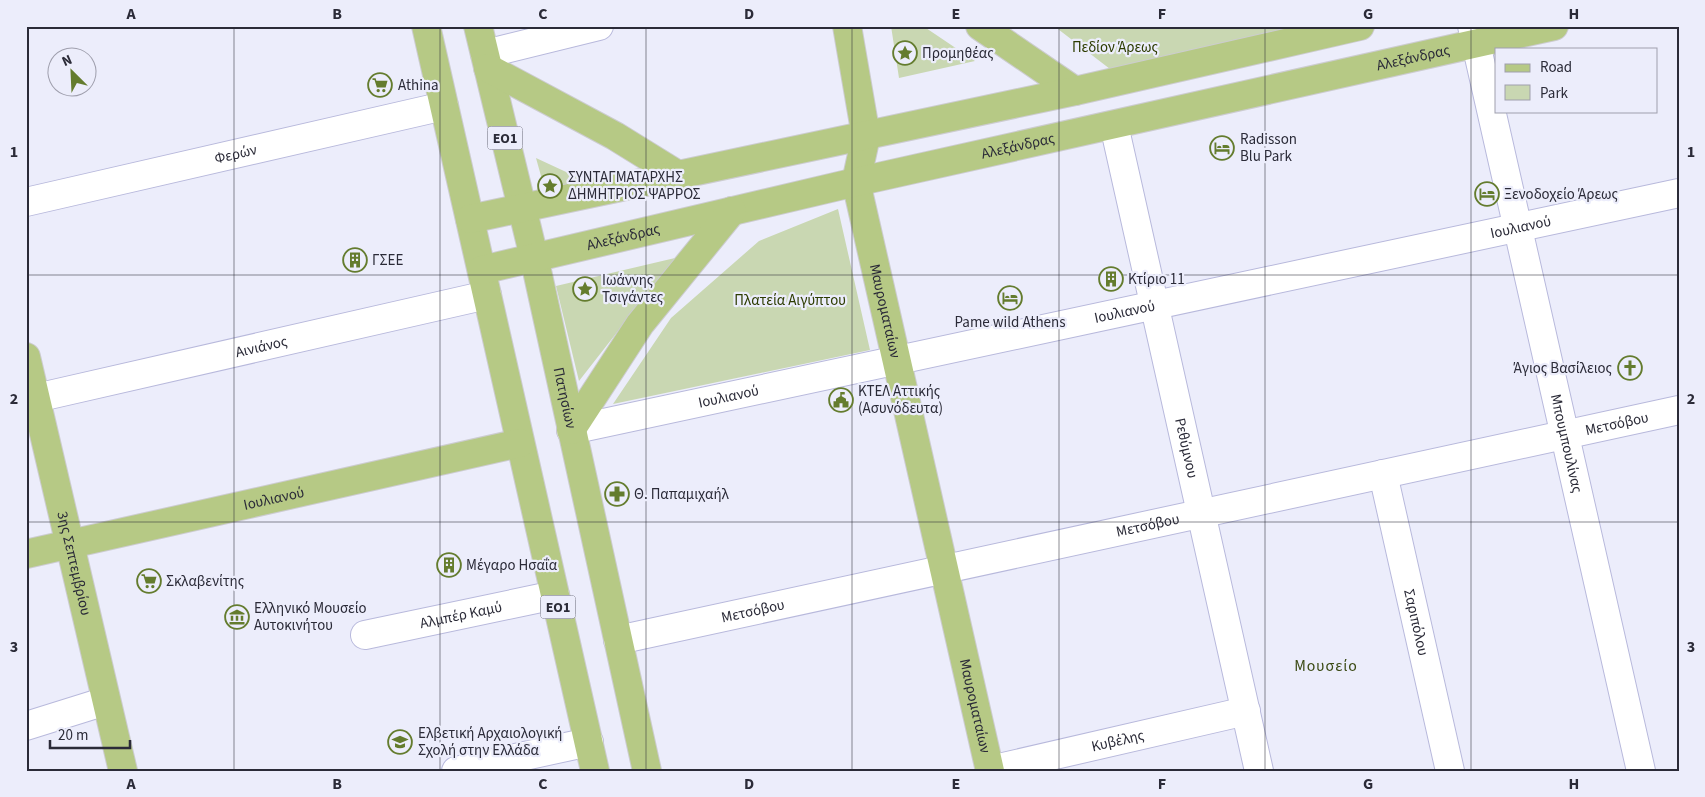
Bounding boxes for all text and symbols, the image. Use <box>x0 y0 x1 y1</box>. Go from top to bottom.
text: A <box>125 3 136 25</box>
text: B <box>332 3 342 25</box>
text: C <box>538 3 548 25</box>
text: D <box>744 3 754 25</box>
text: E <box>952 3 960 25</box>
text: F <box>1158 3 1166 25</box>
text: G <box>1363 3 1373 25</box>
text: H <box>1569 3 1579 25</box>
park label: Πεδίον Άρεως <box>1072 37 1159 58</box>
street label: Αλεξάνδρας <box>1374 39 1452 76</box>
place icon: Προμηθέας <box>892 40 918 66</box>
place label: Προμηθέας <box>922 43 994 64</box>
north arrow <box>48 48 98 98</box>
legend <box>1495 48 1658 112</box>
text: N <box>59 50 75 72</box>
text: Road <box>1540 57 1572 78</box>
supermarket icon: Athina <box>367 72 393 98</box>
place label: Athina <box>398 75 439 96</box>
text: Park <box>1540 83 1569 104</box>
road number: ΕΟ1 <box>488 126 522 150</box>
street label: Αλεξάνδρας <box>979 128 1057 165</box>
place label: Radisson Blu Park <box>1240 129 1297 167</box>
hotel icon: Radisson Blu Park <box>1209 135 1235 161</box>
street label: Φερών <box>212 139 259 169</box>
text: 1 <box>10 141 18 163</box>
text: 1 <box>1687 141 1695 163</box>
place label: ΣΥΝΤΑΓΜΑΤΑΡΧΗΣ ΔΗΜΗΤΡΙΟΣ ΨΑΡΡΟΣ <box>568 167 701 205</box>
place icon: ΣΥΝΤΑΓΜΑΤΑΡΧΗΣ ΔΗΜΗΤΡΙΟΣ ΨΑΡΡΟΣ <box>537 173 563 199</box>
hotel icon: Ξενοδοχείο Άρεως <box>1474 181 1500 207</box>
place label: Ξενοδοχείο Άρεως <box>1504 184 1619 205</box>
street label: Ιουλιανού <box>1488 211 1553 244</box>
street label: Αλεξάνδρας <box>584 218 663 256</box>
building icon: ΓΣΕΕ <box>342 247 368 273</box>
place label: ΓΣΕΕ <box>372 250 403 271</box>
street label: Μαυροματαίων <box>864 262 906 360</box>
building icon: Κτίριο 11 <box>1098 266 1124 292</box>
place label: Κτίριο 11 <box>1128 269 1185 290</box>
place label: Ιωάννης Τσιγάντες <box>602 270 664 308</box>
place icon: Ιωάννης Τσιγάντες <box>572 276 598 302</box>
hotel icon: Pame wild Athens <box>997 285 1023 311</box>
park label: Πλατεία Αιγύπτου <box>734 290 846 311</box>
street label: Ιουλιανού <box>1092 295 1157 329</box>
place label: Pame wild Athens <box>954 312 1066 333</box>
street label: Αινιάνος <box>233 331 290 363</box>
church icon: Άγιος Βασίλειος <box>1617 355 1643 381</box>
place label: Άγιος Βασίλειος <box>1513 358 1613 379</box>
street label: Πατησίων <box>548 365 581 431</box>
street label: Ιουλιανού <box>696 380 761 414</box>
place label: ΚΤΕΛ Αττικής (Ασυνόδευτα) <box>858 381 943 419</box>
public building icon: ΚΤΕΛ Αττικής (Ασυνόδευτα) <box>828 387 854 413</box>
text: 2 <box>10 388 18 410</box>
text: 2 <box>1687 388 1695 410</box>
street label: Μπουμπουλίνας <box>1545 392 1588 495</box>
street label: Μετσόβου <box>1583 407 1651 441</box>
street label: Ρεθύμνου <box>1169 416 1203 480</box>
pharmacy icon: Θ. Παπαμιχαήλ <box>604 481 630 507</box>
street label: Ιουλιανού <box>242 482 306 516</box>
place label: Θ. Παπαμιχαήλ <box>634 484 730 505</box>
street label: 3ης Σεπτεμβρίου <box>52 509 96 618</box>
street label: Μετσόβου <box>1114 509 1181 543</box>
building icon: Μέγαρο Ησαΐα <box>436 552 462 578</box>
place label: Μέγαρο Ησαΐα <box>466 555 558 576</box>
supermarket icon: Σκλαβενίτης <box>136 568 162 594</box>
place label: Σκλαβενίτης <box>166 571 245 592</box>
street label: Σαριπόλου <box>1398 587 1434 658</box>
street label: Μετσόβου <box>719 594 787 628</box>
street label: Αλμπέρ Καμύ <box>418 596 504 634</box>
road number: ΕΟ1 <box>540 596 576 618</box>
place label: Ελληνικό Μουσείο Αυτοκινήτου <box>254 598 367 636</box>
museum icon: Ελληνικό Μουσείο Αυτοκινήτου <box>224 604 250 630</box>
text: 3 <box>10 636 18 658</box>
text: 3 <box>1687 636 1695 658</box>
district label: Μουσείο <box>1294 655 1358 677</box>
street label: Μαυροματαίων <box>954 657 996 755</box>
scale bar <box>50 717 130 749</box>
place label: Ελβετική Αρχαιολογική Σχολή στην Ελλάδα <box>418 723 562 761</box>
text: 20 m <box>58 725 88 746</box>
street label: Κυβέλης <box>1089 725 1147 757</box>
school or university icon: Ελβετική Αρχαιολογική Σχολή στην Ελλάδα <box>387 729 413 755</box>
text: A <box>125 773 136 795</box>
text: B <box>332 773 342 795</box>
text: C <box>538 773 548 795</box>
text: D <box>744 773 754 795</box>
text: E <box>952 773 960 795</box>
text: F <box>1158 773 1166 795</box>
text: G <box>1363 773 1373 795</box>
text: H <box>1569 773 1579 795</box>

